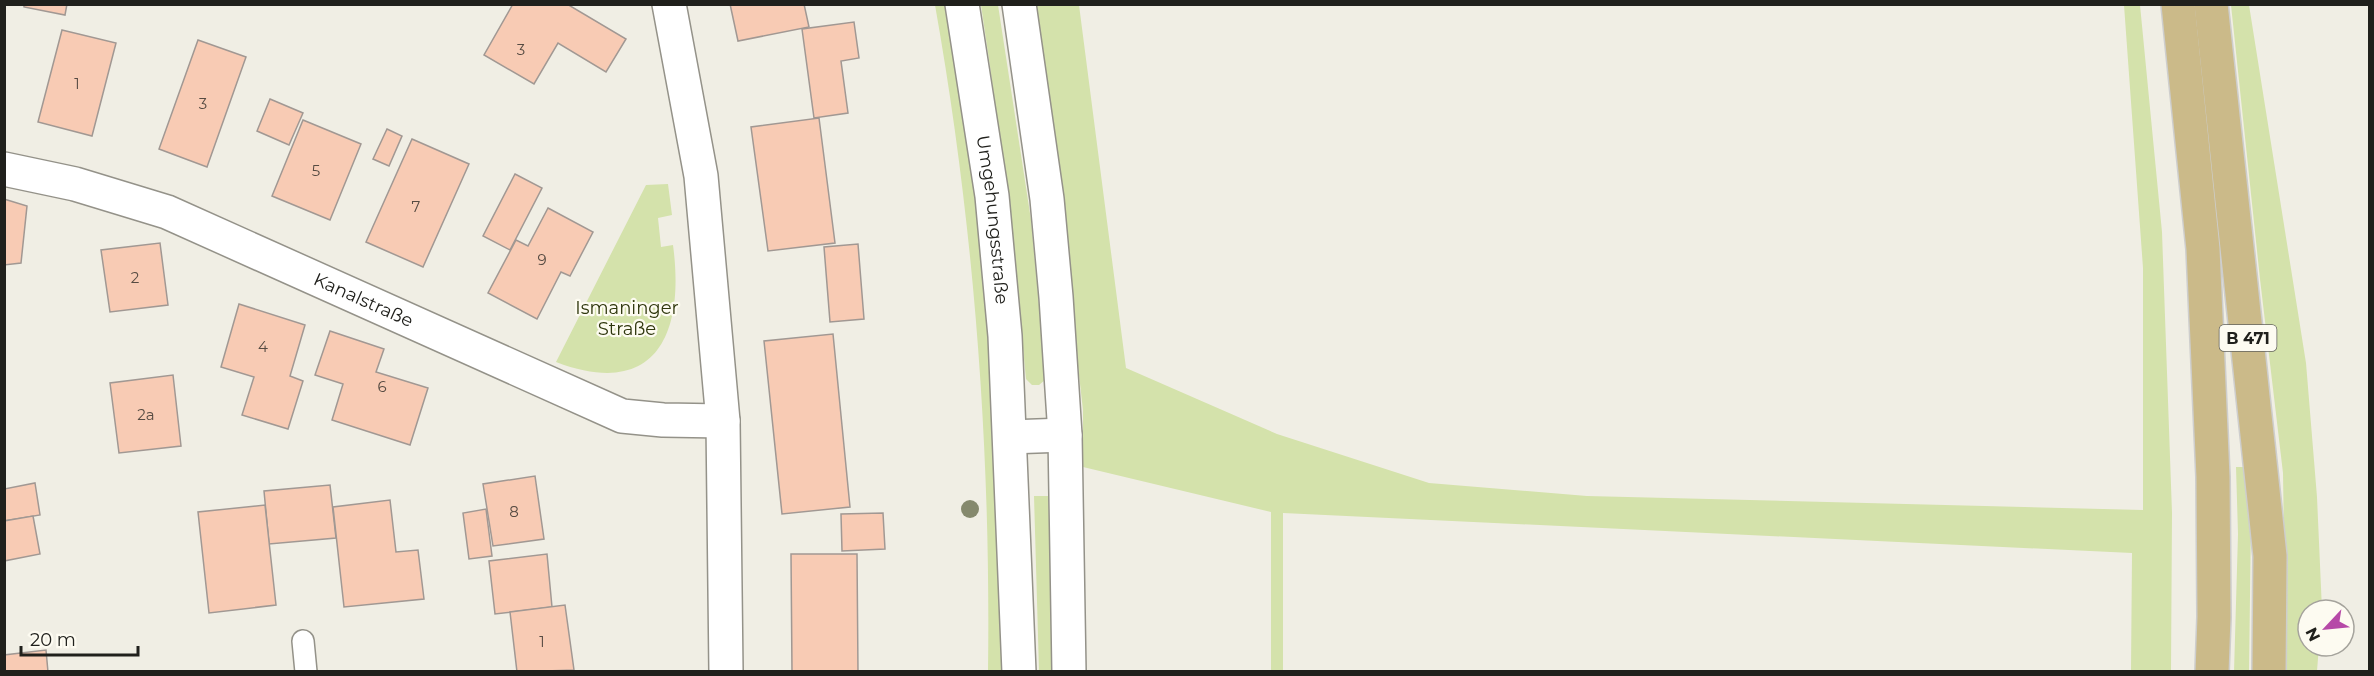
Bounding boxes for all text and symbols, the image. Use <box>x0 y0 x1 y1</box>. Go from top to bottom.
house number: 3 <box>517 40 525 59</box>
house number: 1 <box>74 74 80 93</box>
house number: 3 <box>199 94 207 113</box>
street label: Umgehungsstraße <box>972 134 1013 306</box>
house number: 5 <box>312 161 320 180</box>
house number: 7 <box>412 197 421 216</box>
house number: 9 <box>537 250 547 269</box>
house number: 2 <box>131 268 139 287</box>
street label: Kanalstraße <box>310 268 417 332</box>
park label: Ismaninger Straße <box>575 297 679 340</box>
road number: B 471 <box>2220 325 2276 351</box>
house number: 4 <box>258 337 268 356</box>
house number: 6 <box>377 377 387 396</box>
house number: 2a <box>137 405 155 424</box>
house number: 8 <box>509 502 519 521</box>
north arrow <box>2296 598 2356 658</box>
scale bar <box>21 619 138 657</box>
text: N <box>2302 624 2324 644</box>
text: 20 m <box>30 629 76 651</box>
house number: 1 <box>539 632 545 651</box>

